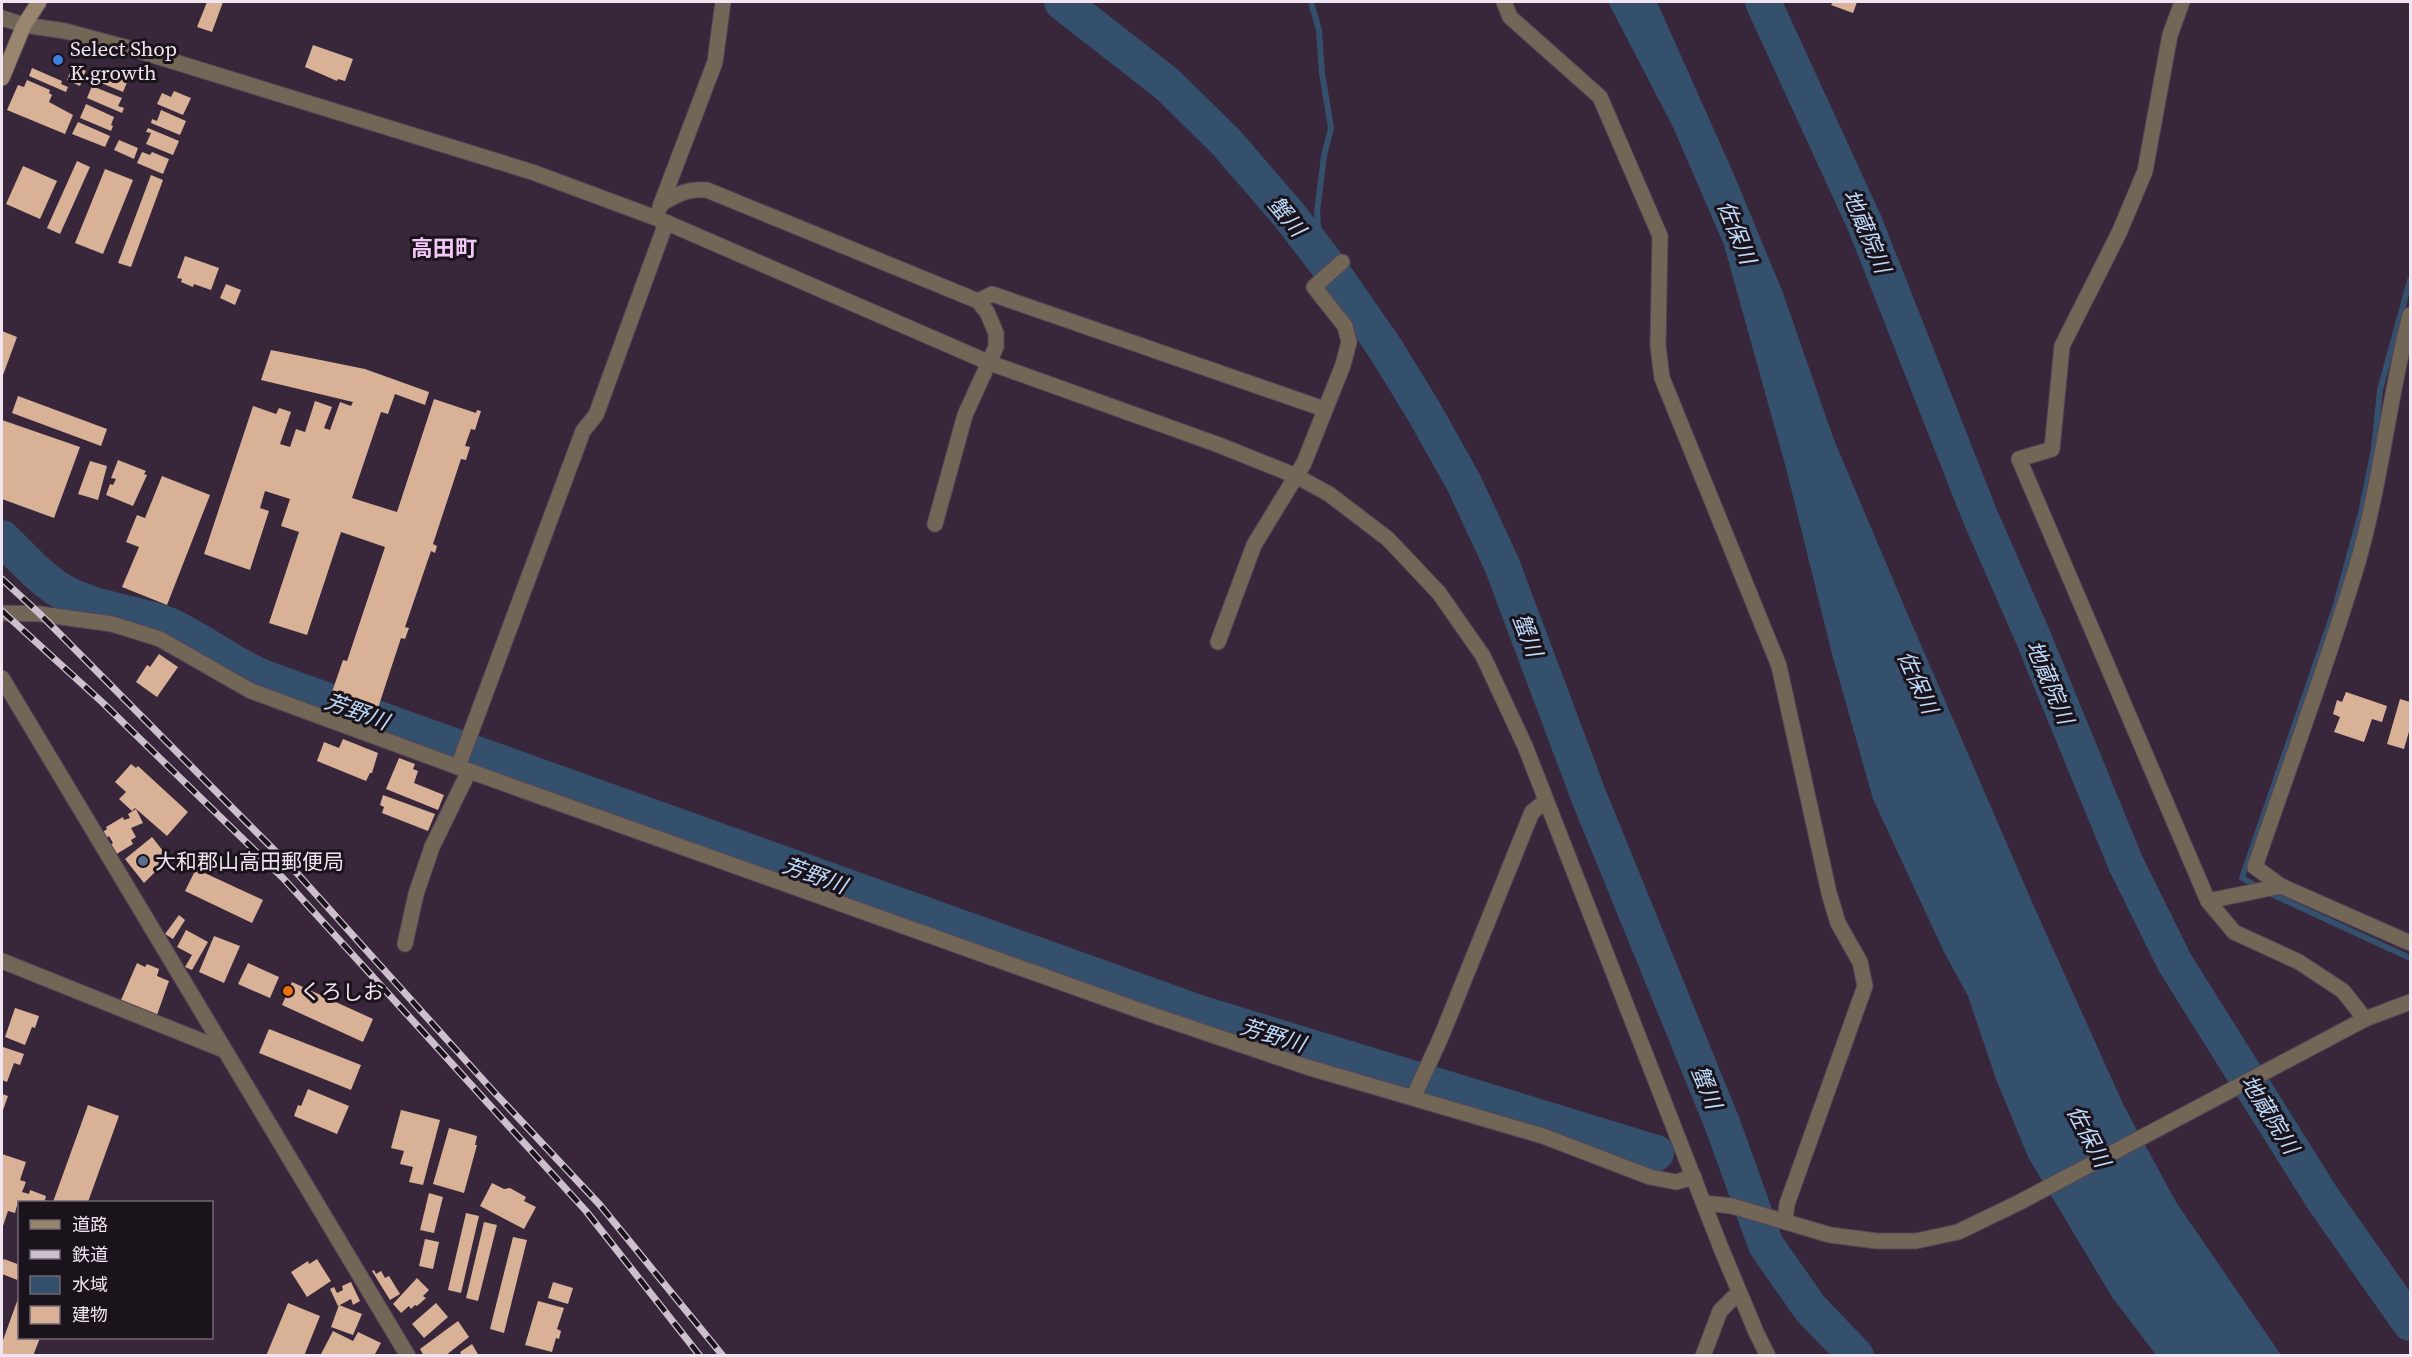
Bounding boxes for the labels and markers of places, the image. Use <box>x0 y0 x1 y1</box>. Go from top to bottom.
place label: Select Shop K.growth <box>70 34 177 87</box>
marker: Select Shop K.growth <box>51 53 65 67</box>
place label: 大和郡山高田郵便局 <box>155 847 344 876</box>
marker: 大和郡山高田郵便局 <box>136 854 150 868</box>
place label: くろしお <box>300 977 384 1006</box>
marker: くろしお <box>281 984 295 998</box>

